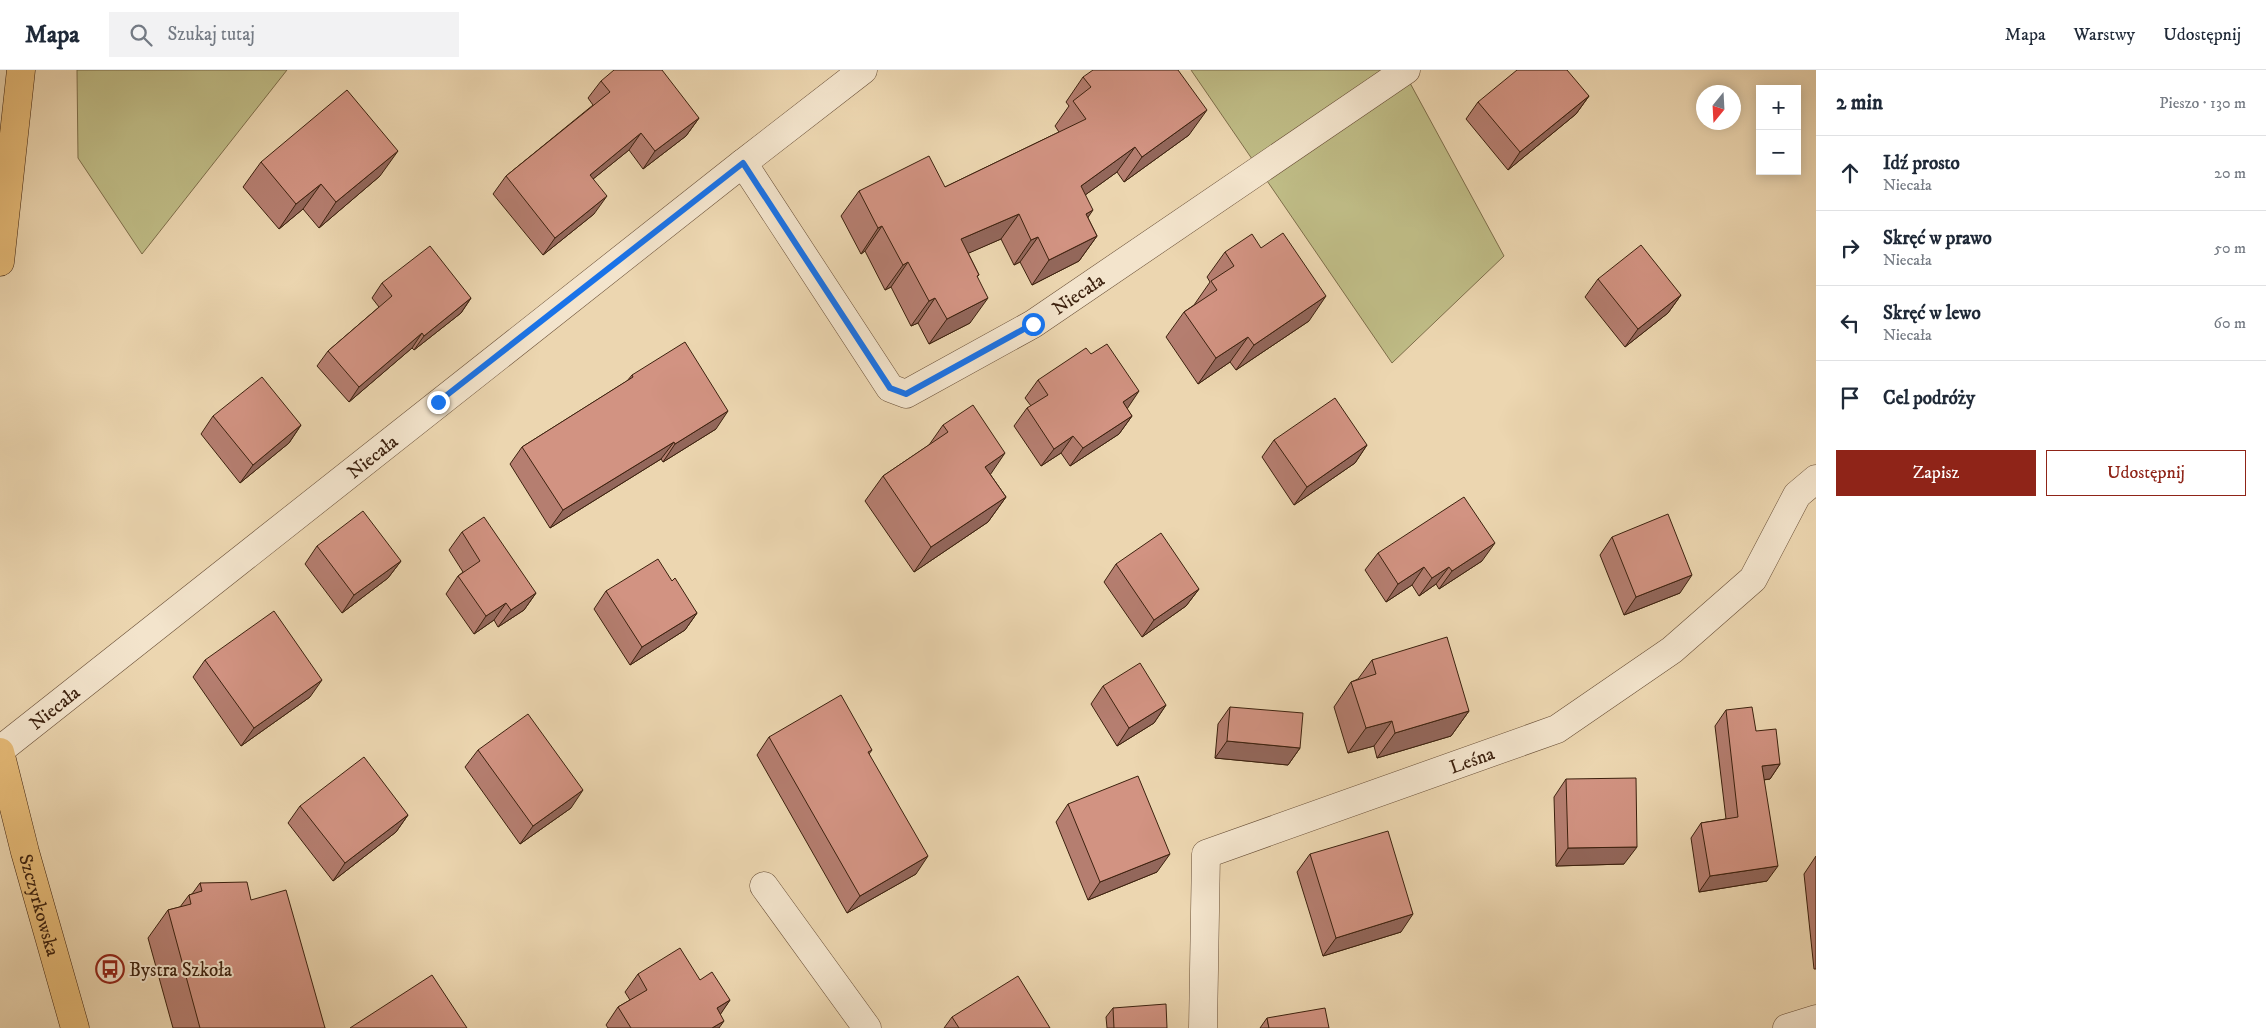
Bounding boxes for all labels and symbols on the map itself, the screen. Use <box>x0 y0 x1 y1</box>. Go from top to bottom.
north arrow <box>1696 85 1741 130</box>
street label: Niecała <box>1048 269 1109 321</box>
route start <box>1022 313 1045 336</box>
route end <box>427 391 450 414</box>
street label: Niecała <box>343 430 403 484</box>
street label: Niecała <box>25 681 85 735</box>
street label: Leśna <box>1447 742 1498 779</box>
street label: Szczyrkowska <box>13 852 64 959</box>
bus stop icon: Bystra Szkoła <box>95 954 125 984</box>
place label: Bystra Szkoła <box>129 959 232 982</box>

